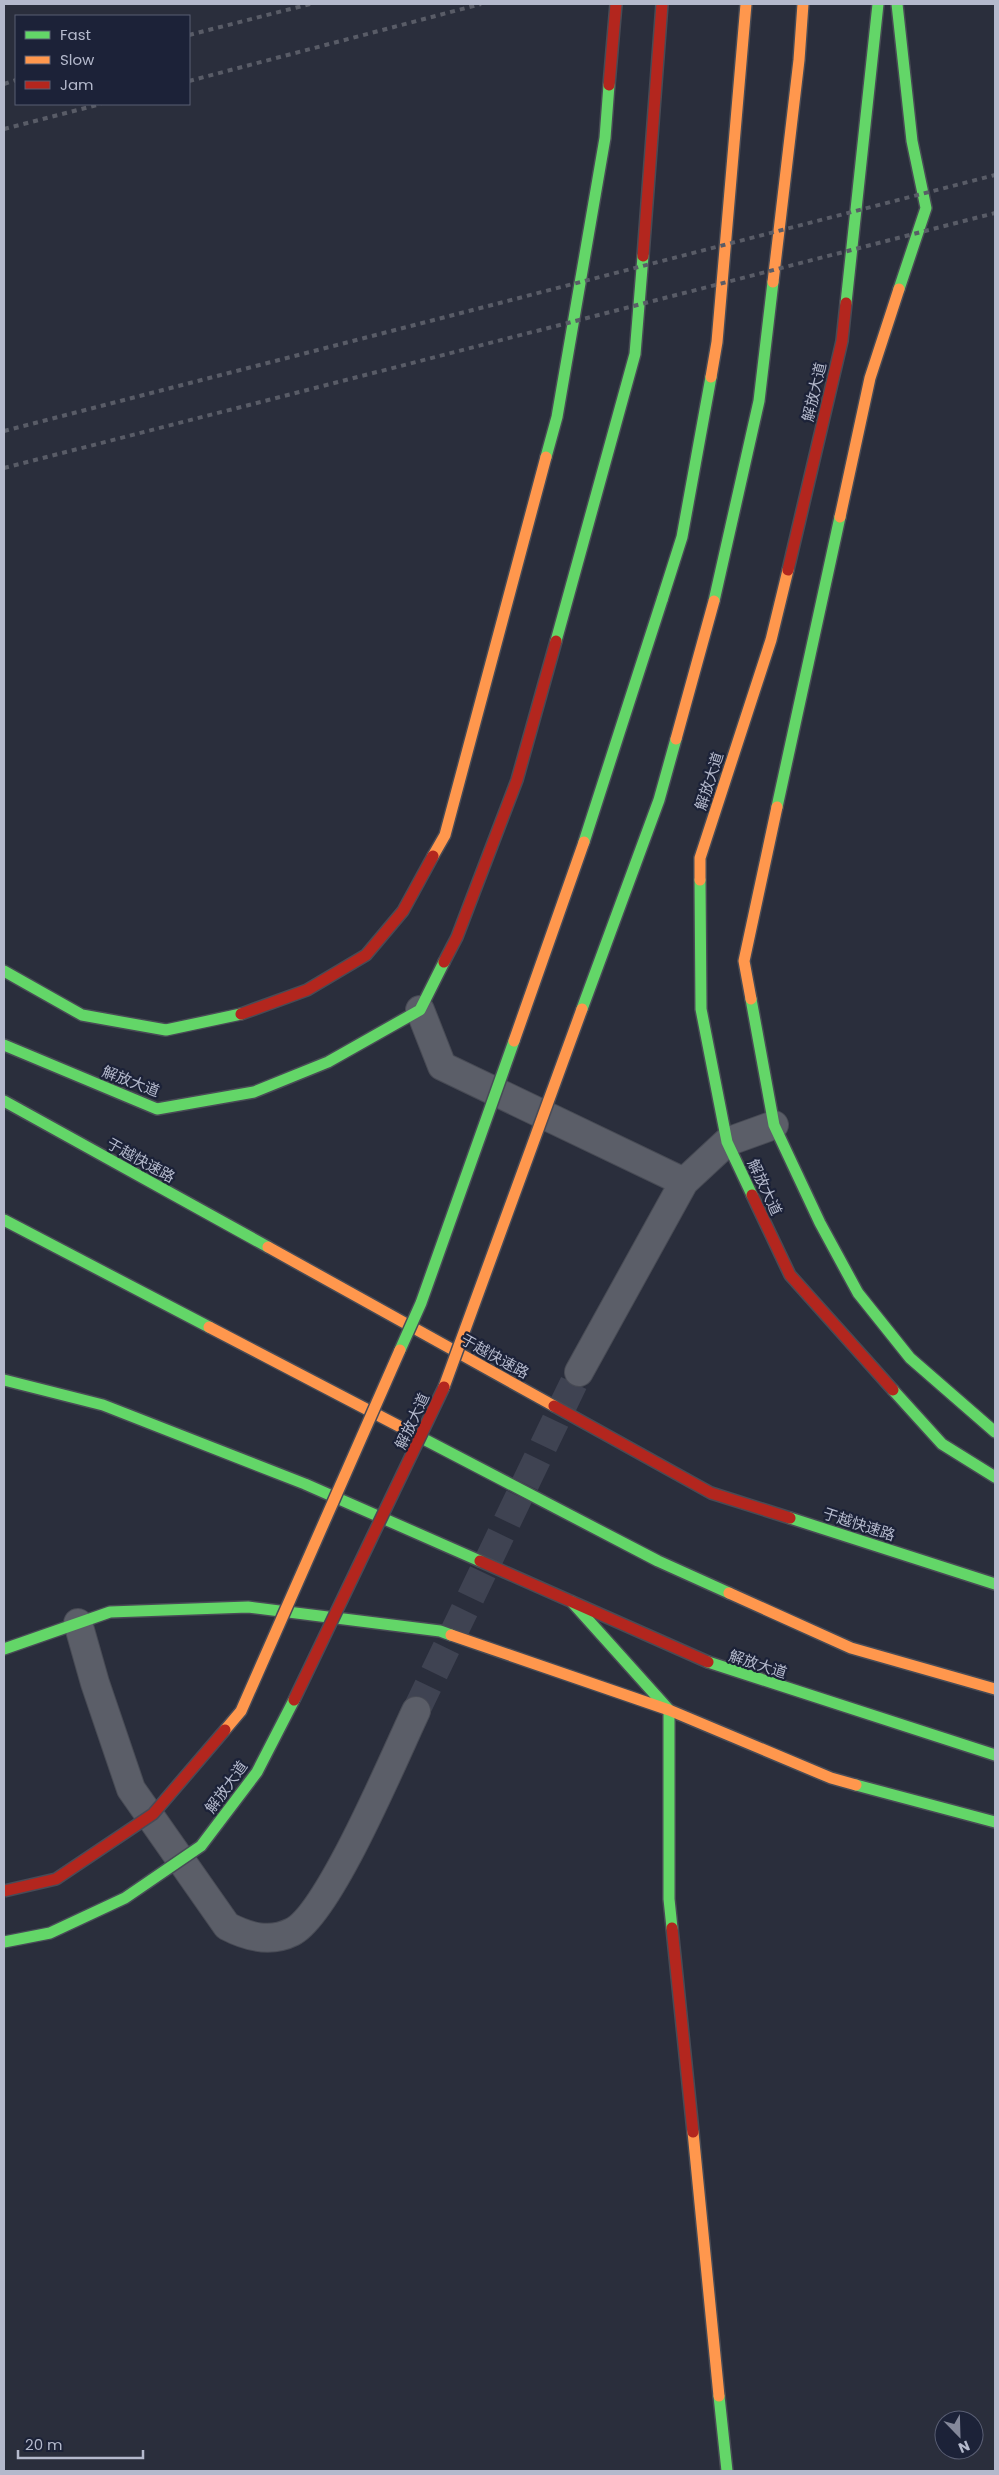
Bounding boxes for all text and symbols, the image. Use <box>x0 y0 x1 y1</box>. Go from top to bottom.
legend <box>15 15 190 105</box>
text: Fast <box>60 24 91 45</box>
text: Slow <box>60 49 95 70</box>
text: Jam <box>60 74 94 95</box>
street label: 解放大道 <box>797 360 831 424</box>
street label: 解放大道 <box>690 749 728 813</box>
street label: 解放大道 <box>99 1060 163 1102</box>
street label: 于越快速路 <box>103 1133 179 1187</box>
street label: 解放大道 <box>743 1155 787 1219</box>
street label: 于越快速路 <box>457 1329 533 1383</box>
street label: 解放大道 <box>390 1389 434 1453</box>
street label: 于越快速路 <box>820 1502 898 1546</box>
street label: 解放大道 <box>726 1645 790 1683</box>
street label: 解放大道 <box>200 1757 252 1817</box>
north arrow <box>934 2410 984 2460</box>
scale bar <box>18 2428 142 2460</box>
text: 20 m <box>25 2434 63 2455</box>
text: N <box>955 2436 973 2458</box>

